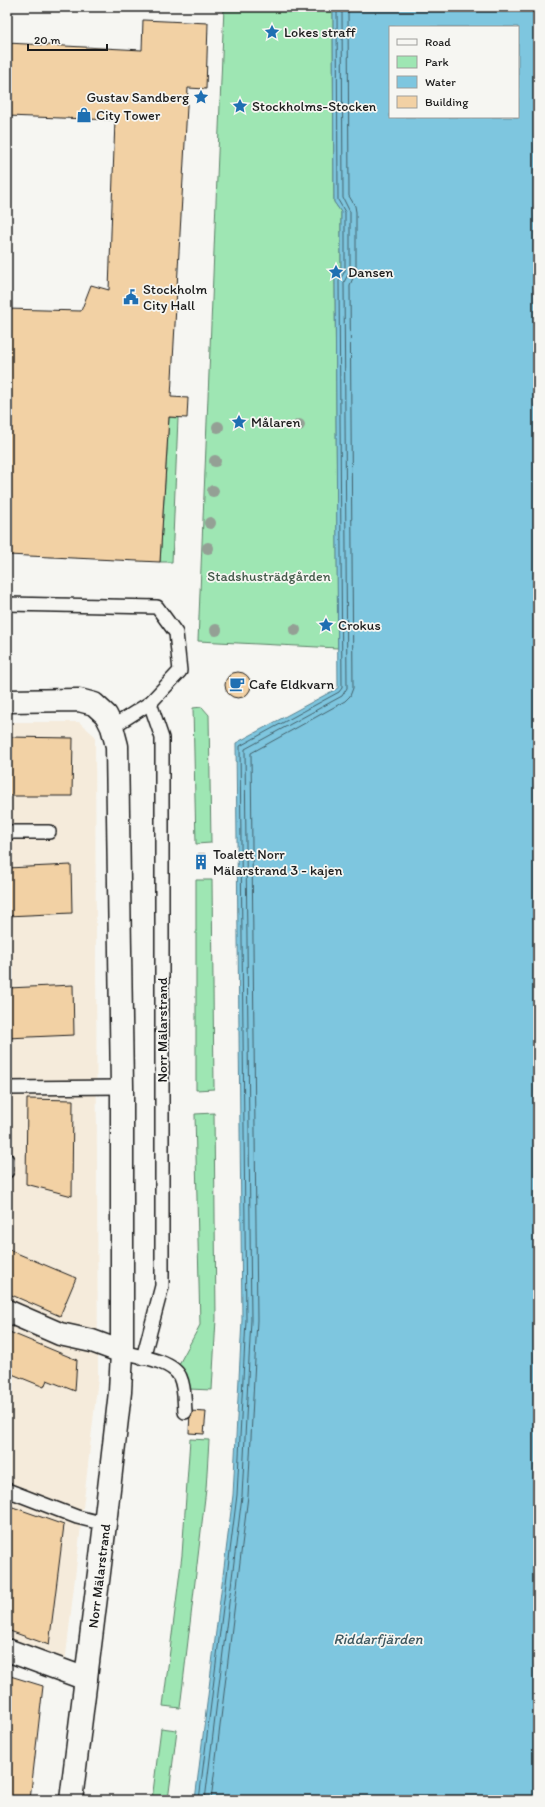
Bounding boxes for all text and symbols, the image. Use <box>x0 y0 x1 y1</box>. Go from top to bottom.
place icon: Lokes straff <box>263 23 281 41</box>
place label: Lokes straff <box>284 24 357 41</box>
scale bar <box>28 26 107 52</box>
legend <box>389 26 519 118</box>
text: 20 m <box>34 33 61 47</box>
text: Road <box>425 35 451 49</box>
text: Park <box>425 55 449 69</box>
text: Water <box>425 75 456 89</box>
place icon: Gustav Sandberg <box>192 88 210 106</box>
place label: Gustav Sandberg <box>86 89 190 106</box>
text: Building <box>425 95 469 109</box>
place icon: Stockholms-Stocken <box>231 97 249 115</box>
place label: Stockholms-Stocken <box>252 98 377 115</box>
shop icon: City Tower <box>75 106 93 124</box>
place label: City Tower <box>96 107 161 124</box>
place icon: Dansen <box>327 263 345 281</box>
place label: Dansen <box>348 264 393 281</box>
place label: Stockholm City Hall <box>143 281 208 314</box>
public building icon: Stockholm City Hall <box>122 288 140 306</box>
place icon: Målaren <box>230 413 248 431</box>
place label: Målaren <box>251 414 300 431</box>
park label: Stadshusträdgården <box>207 568 331 585</box>
place icon: Crokus <box>317 616 335 634</box>
place label: Crokus <box>338 617 381 634</box>
cafe icon: Cafe Eldkvarn <box>228 675 246 693</box>
place label: Cafe Eldkvarn <box>249 676 334 693</box>
place label: Toalett Norr Mälarstrand 3 - kajen <box>213 846 342 879</box>
building icon: Toalett Norr Mälarstrand 3 - kajen <box>192 853 210 871</box>
street label: Norr Mälarstrand <box>154 977 171 1083</box>
street label: Norr Mälarstrand <box>85 1523 114 1629</box>
water label: Riddarfjärden <box>333 1630 423 1648</box>

